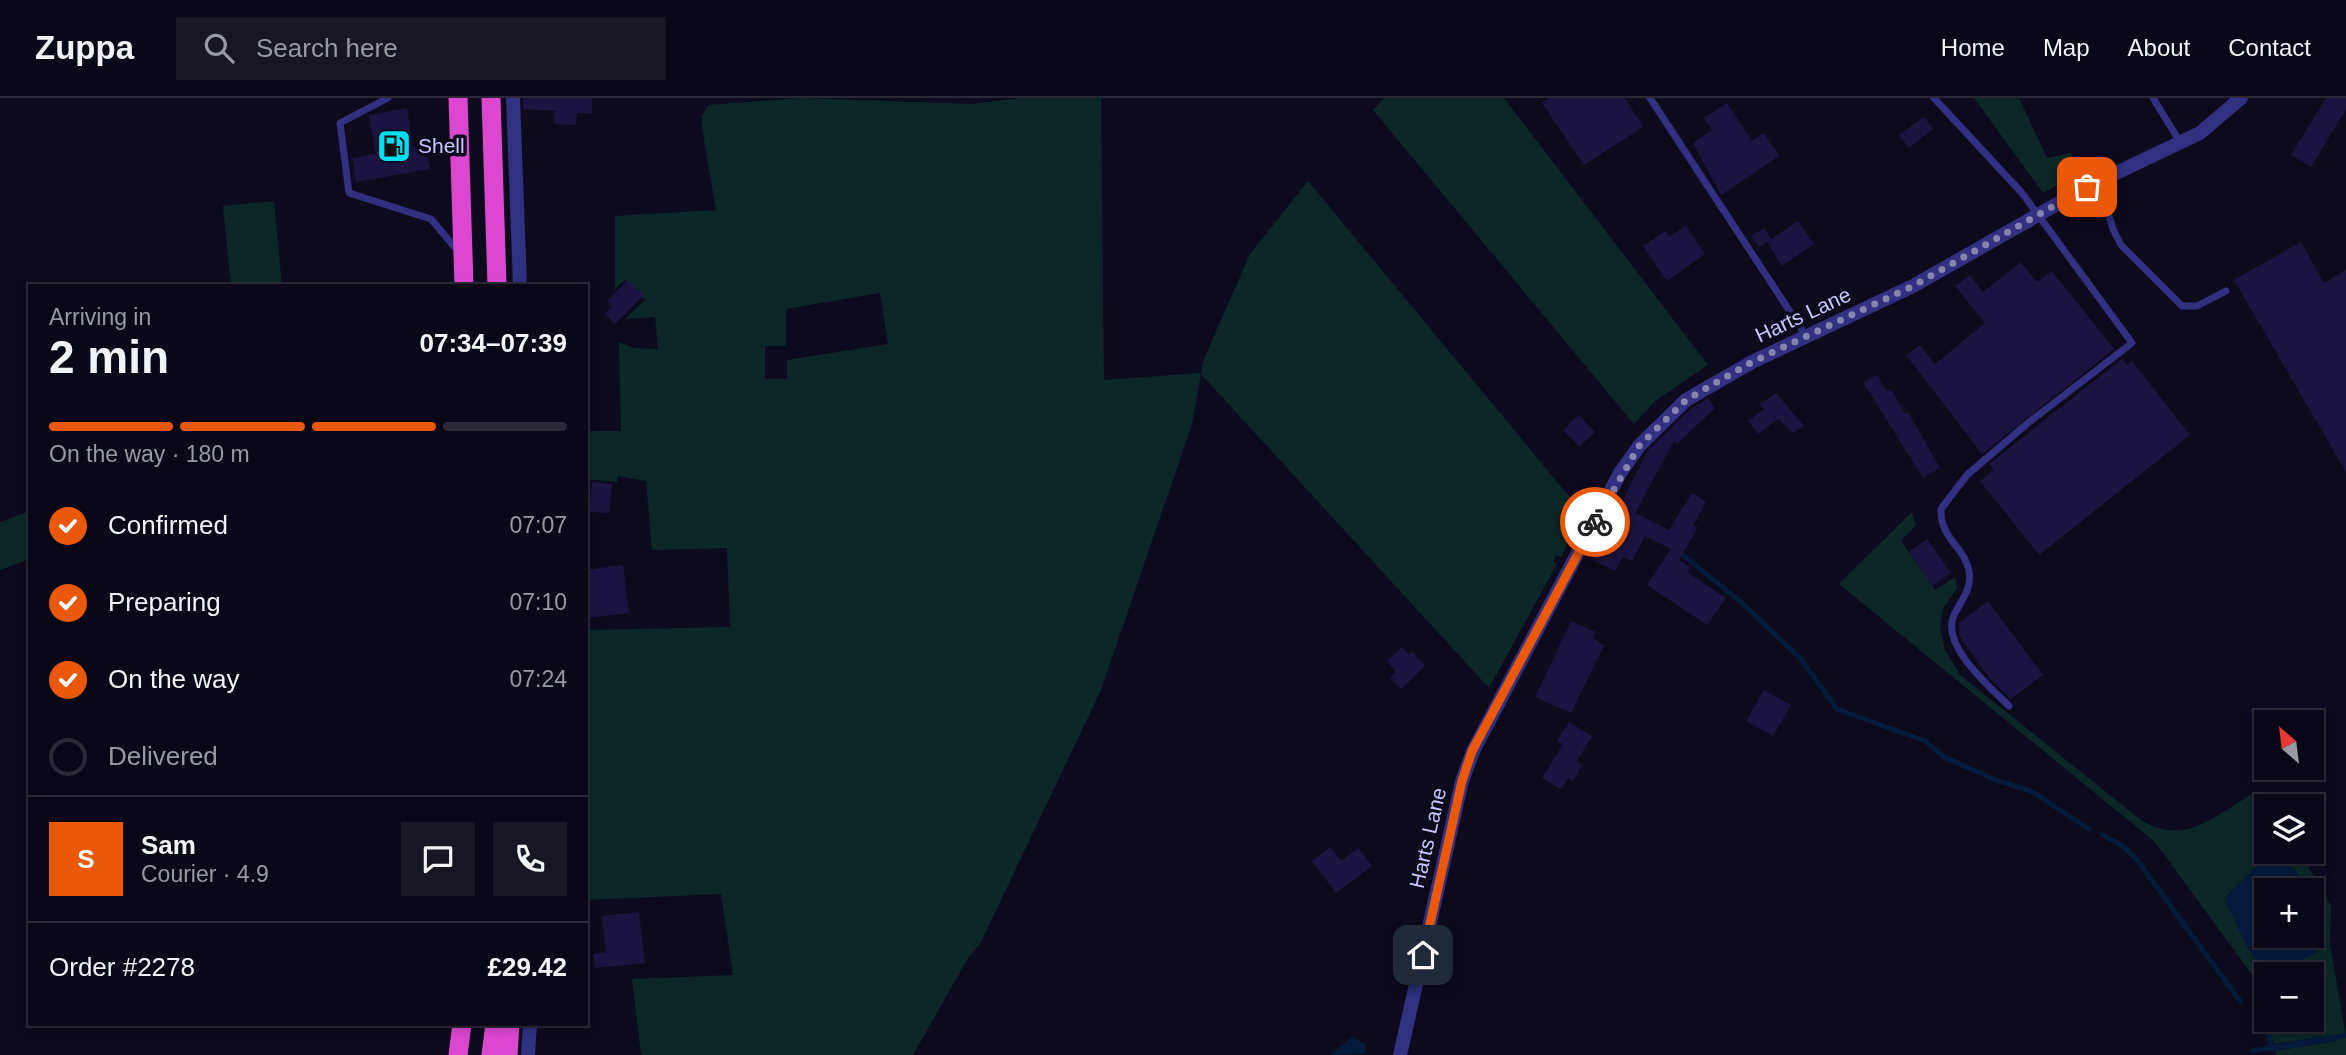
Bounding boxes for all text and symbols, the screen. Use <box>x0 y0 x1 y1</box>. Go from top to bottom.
search box <box>176 17 666 80</box>
text: Zuppa <box>35 29 134 66</box>
icon: search <box>200 29 238 67</box>
text: Search here <box>256 33 398 63</box>
text: Home <box>1941 34 2005 61</box>
text: Map <box>2043 34 2090 61</box>
text: About <box>2128 34 2190 61</box>
text: Contact <box>2228 34 2311 61</box>
fuel station icon: Shell <box>375 127 413 165</box>
place label: Shell <box>418 134 465 157</box>
pin <box>2057 157 2117 217</box>
icon: bag <box>2068 168 2106 206</box>
street label: Harts Lane <box>1751 282 1854 347</box>
text: Arriving in <box>49 304 151 330</box>
text: 07:34–07:39 <box>420 328 567 358</box>
text: 2 min <box>49 331 169 383</box>
text: On the way · 180 m <box>49 441 250 467</box>
courier <box>1560 487 1630 557</box>
icon: bike <box>1576 503 1614 541</box>
icon: check <box>49 507 87 545</box>
text: Confirmed <box>108 510 228 540</box>
text: 07:07 <box>509 512 567 538</box>
icon: check <box>49 584 87 622</box>
text: Preparing <box>108 587 221 617</box>
text: 07:10 <box>509 589 567 615</box>
icon: check <box>49 661 87 699</box>
text: On the way <box>108 664 240 694</box>
text: 07:24 <box>509 666 567 692</box>
north arrow <box>2254 710 2324 780</box>
map controls <box>2254 710 2324 1032</box>
text: Delivered <box>108 741 218 771</box>
street label: Harts Lane <box>1405 785 1450 891</box>
button: layers <box>2254 794 2324 864</box>
button: chat <box>401 822 475 896</box>
button: phone <box>493 822 567 896</box>
text: Sam <box>141 830 196 860</box>
text: S <box>77 844 95 874</box>
text: Courier · 4.9 <box>141 861 269 887</box>
button: + <box>2254 878 2324 948</box>
pin <box>1393 925 1453 985</box>
icon: home <box>1404 936 1442 974</box>
text: Order #2278 <box>49 952 195 982</box>
text: £29.42 <box>487 952 567 982</box>
button: − <box>2254 962 2324 1032</box>

